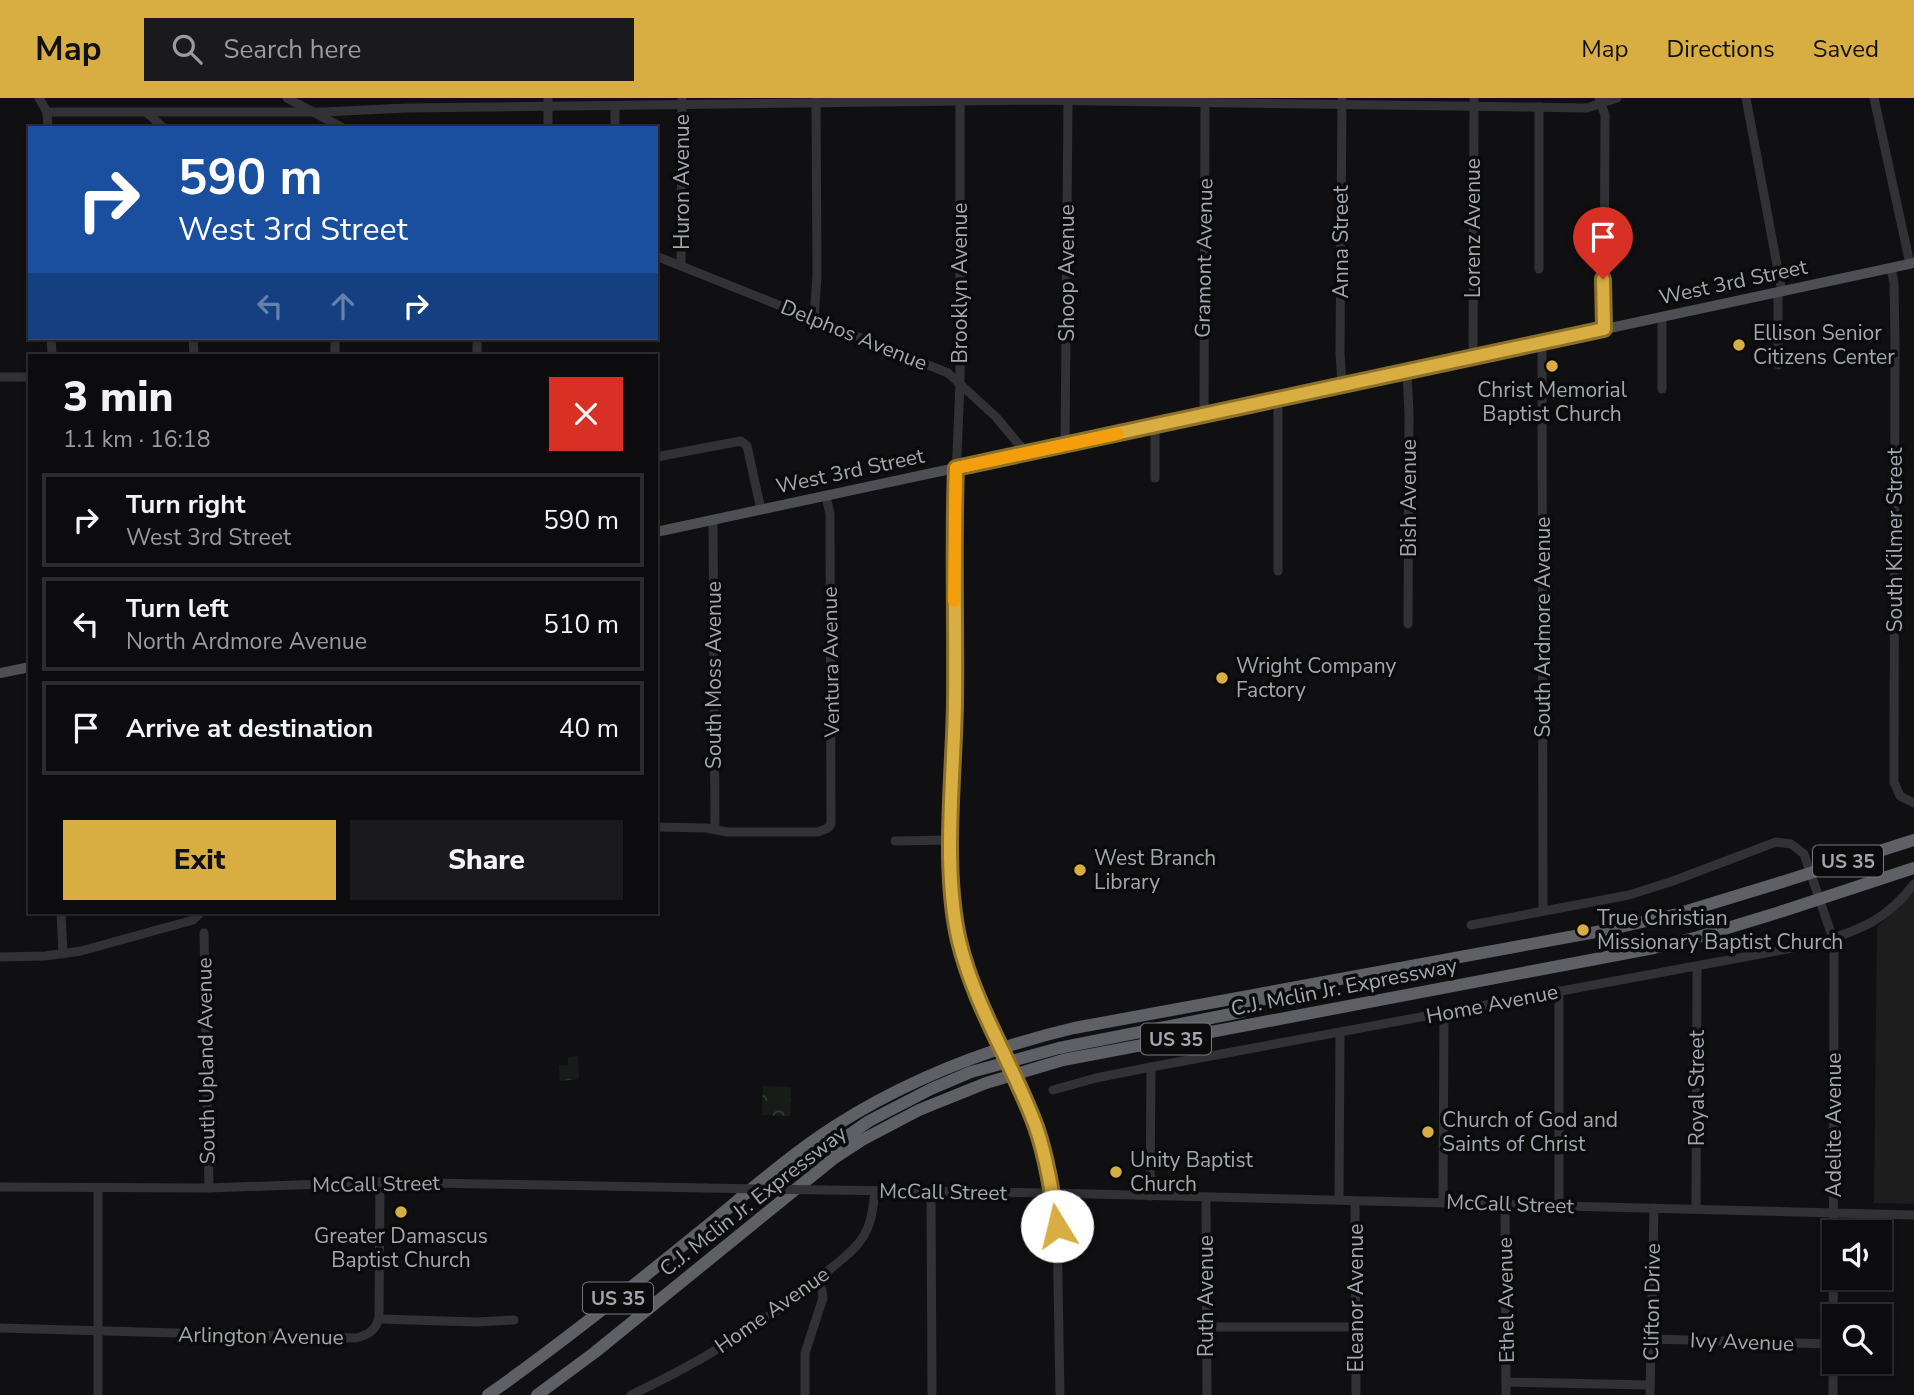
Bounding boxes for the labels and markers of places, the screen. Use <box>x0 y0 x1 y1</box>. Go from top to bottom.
pin <box>1573 207 1633 279</box>
place label: Ellison Senior Citizens Center <box>1753 319 1895 371</box>
marker: Ellison Senior Citizens Center <box>1731 337 1747 353</box>
marker: Christ Memorial Baptist Church <box>1544 358 1560 374</box>
place label: Christ Memorial Baptist Church <box>1477 376 1628 428</box>
place label: Wright Company Factory <box>1236 652 1397 704</box>
marker: Wright Company Factory <box>1214 670 1230 686</box>
place label: West Branch Library <box>1094 844 1216 896</box>
marker: West Branch Library <box>1072 862 1088 878</box>
place label: True Christian Missionary Baptist Church <box>1597 904 1843 956</box>
marker: True Christian Missionary Baptist Church <box>1575 922 1591 938</box>
place label: Church of God and Saints of Christ <box>1442 1106 1618 1158</box>
marker: Church of God and Saints of Christ <box>1420 1124 1436 1140</box>
place label: Unity Baptist Church <box>1130 1146 1253 1198</box>
marker: Unity Baptist Church <box>1108 1164 1124 1180</box>
marker: Greater Damascus Baptist Church <box>393 1204 409 1220</box>
place label: Greater Damascus Baptist Church <box>314 1222 488 1274</box>

